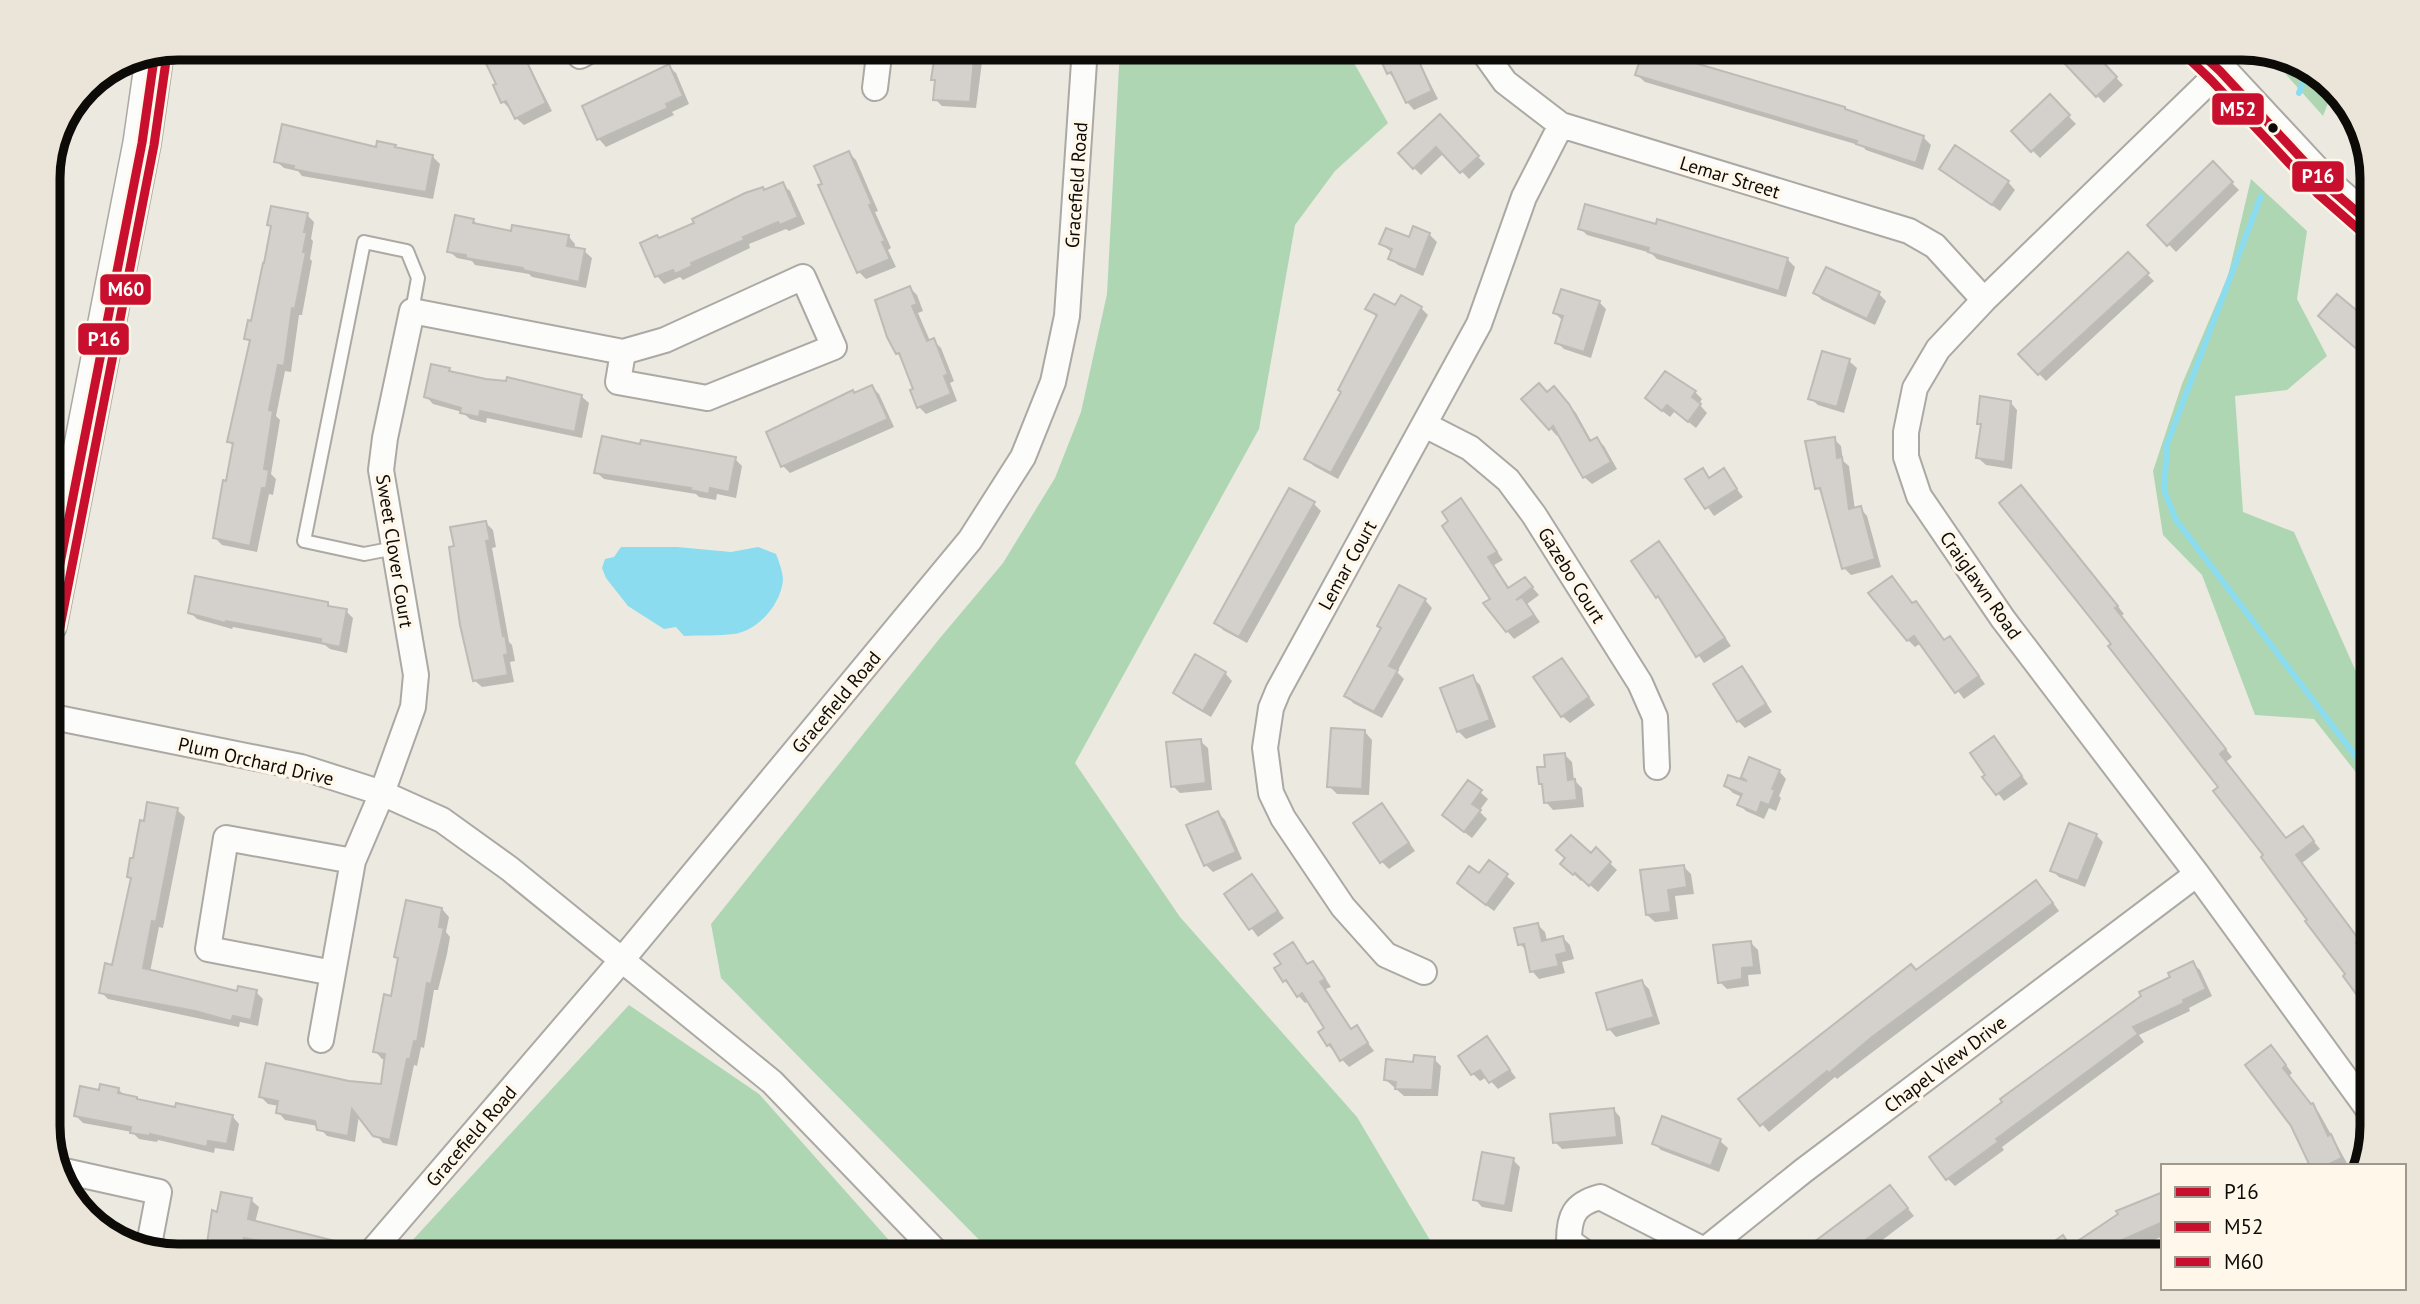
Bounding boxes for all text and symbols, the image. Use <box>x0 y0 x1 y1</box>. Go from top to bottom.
line badge: M52 <box>2211 92 2265 126</box>
text: M52 <box>2220 97 2256 121</box>
street label: Gracefield Road <box>1060 121 1092 249</box>
unlabelled marker <box>2266 121 2280 135</box>
street label: Lemar Street <box>1677 150 1783 204</box>
line badge: P16 <box>2291 160 2345 193</box>
text: P16 <box>2302 164 2334 188</box>
line badge: M60 <box>99 273 152 306</box>
text: M60 <box>108 277 145 301</box>
line badge: P16 <box>77 322 130 356</box>
text: P16 <box>88 327 120 351</box>
street label: Sweet Clover Court <box>371 473 419 630</box>
street label: Lemar Court <box>1313 515 1382 614</box>
street label: Gazebo Court <box>1533 523 1611 628</box>
street label: Craiglawn Road <box>1935 526 2027 644</box>
street label: Gracefield Road <box>786 646 886 758</box>
street label: Plum Orchard Drive <box>176 731 336 791</box>
street label: Chapel View Drive <box>1879 1010 2011 1118</box>
street label: Gracefield Road <box>421 1080 521 1192</box>
legend <box>2161 1164 2406 1290</box>
text: P16 <box>2224 1178 2259 1205</box>
text: M52 <box>2224 1213 2264 1240</box>
text: M60 <box>2224 1248 2264 1275</box>

